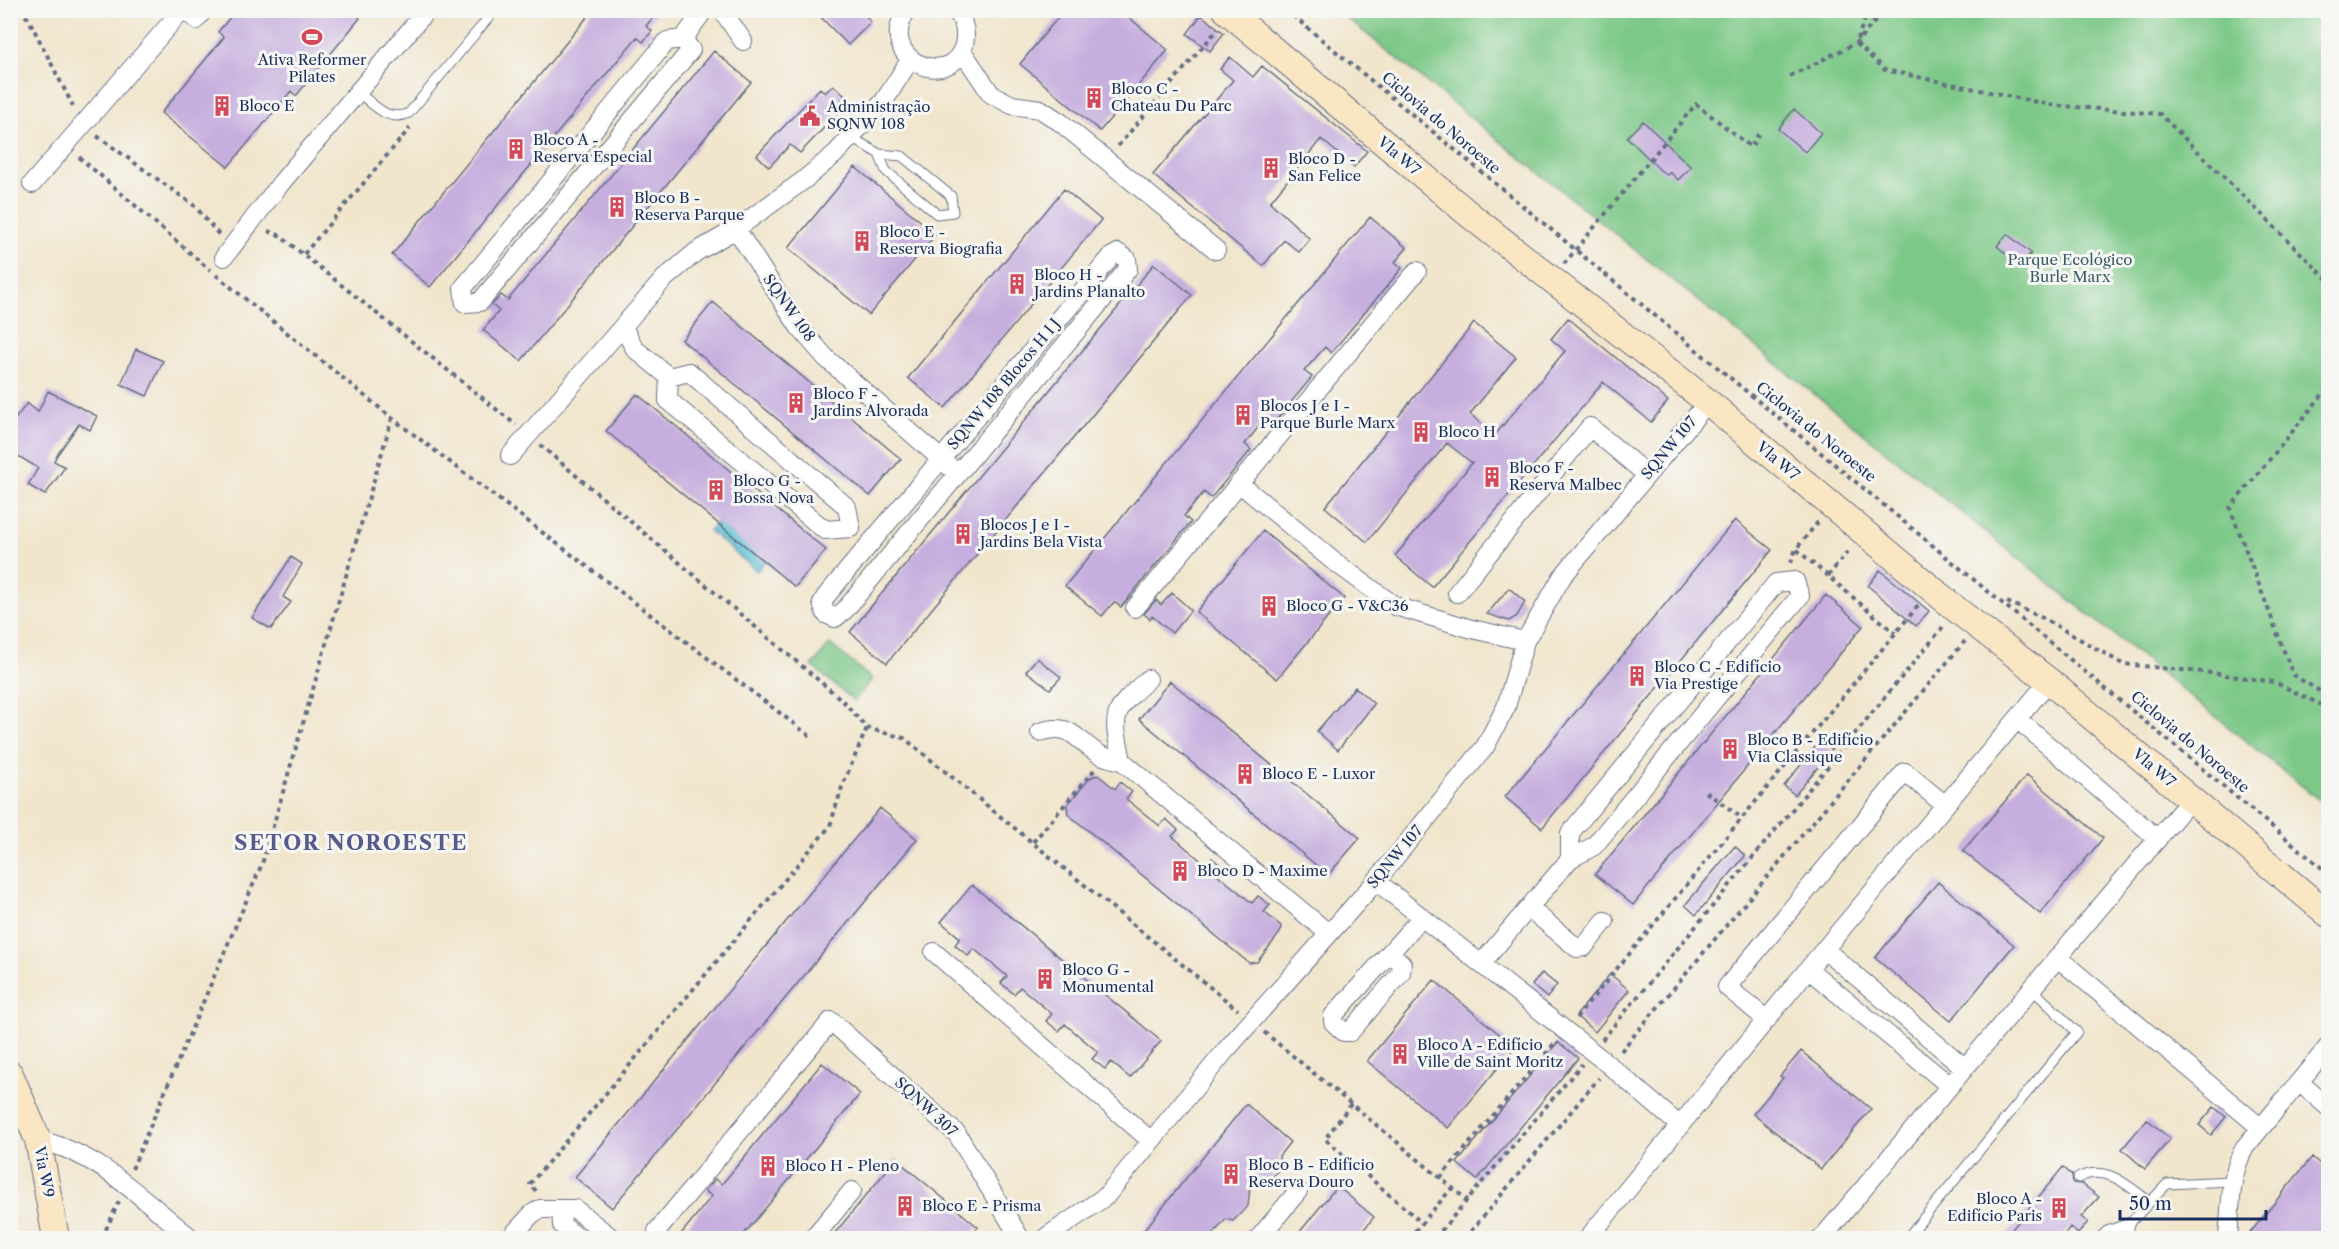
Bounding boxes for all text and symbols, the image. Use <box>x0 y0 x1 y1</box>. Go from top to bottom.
sports icon: Ativa Reformer Pilates <box>300 25 324 49</box>
place label: Ativa Reformer Pilates <box>257 50 367 86</box>
street label: Ciclovia do Noroeste <box>1378 67 1505 178</box>
place label: Bloco C - Chateau Du Parc <box>1111 79 1232 115</box>
building icon: Bloco C - Chateau Du Parc <box>1082 86 1106 110</box>
building icon: Bloco E <box>210 94 234 118</box>
place label: Bloco E <box>239 96 294 115</box>
place label: Administração SQNW 108 <box>826 97 931 133</box>
public building icon: Administração SQNW 108 <box>798 104 822 128</box>
place label: Bloco A - Reserva Especial <box>533 130 653 166</box>
street label: Vla W7 <box>1373 131 1425 180</box>
building icon: Bloco A - Reserva Especial <box>504 137 528 161</box>
place label: Bloco D - San Felice <box>1288 149 1361 185</box>
building icon: Bloco D - San Felice <box>1259 156 1283 180</box>
place label: Bloco B - Reserva Parque <box>634 188 744 224</box>
building icon: Bloco B - Reserva Parque <box>605 195 629 219</box>
place label: Bloco E - Reserva Biografia <box>879 222 1003 258</box>
building icon: Bloco E - Reserva Biografia <box>850 229 874 253</box>
park label: Parque Ecológico Burle Marx <box>2007 250 2133 286</box>
place label: Bloco H - Jardins Planalto <box>1032 265 1145 301</box>
street label: SQNW 108 <box>759 270 820 345</box>
building icon: Bloco H - Jardins Planalto <box>1005 272 1029 296</box>
street label: SQNW 108 Blocos H I J <box>943 314 1064 453</box>
street label: Ciclovia do Noroeste <box>1752 377 1880 486</box>
place label: Bloco F - Jardins Alvorada <box>811 384 929 420</box>
building icon: Bloco F - Jardins Alvorada <box>784 391 808 415</box>
place label: Blocos J e I - Parque Burle Marx <box>1260 396 1396 432</box>
building icon: Blocos J e I - Parque Burle Marx <box>1231 403 1255 427</box>
street label: SQNW 107 <box>1637 412 1701 483</box>
building icon: Bloco H <box>1409 420 1433 444</box>
place label: Bloco H <box>1438 422 1496 441</box>
street label: Vla W7 <box>1752 436 1804 485</box>
place label: Bloco F - Reserva Malbec <box>1509 458 1622 494</box>
building icon: Bloco F - Reserva Malbec <box>1480 465 1504 489</box>
place label: Bloco G - Bossa Nova <box>733 471 814 507</box>
building icon: Bloco G - Bossa Nova <box>704 478 728 502</box>
place label: Blocos J e I - Jardins Bela Vista <box>978 515 1102 551</box>
building icon: Blocos J e I - Jardins Bela Vista <box>951 522 975 546</box>
building icon: Bloco G - V&C36 <box>1257 594 1281 618</box>
place label: Bloco G - V&C36 <box>1286 596 1409 615</box>
place label: Bloco C - Edifício Via Prestige <box>1653 657 1781 693</box>
building icon: Bloco C - Edifício Via Prestige <box>1625 664 1649 688</box>
street label: Ciclovia do Noroeste <box>2127 686 2254 797</box>
place label: Bloco B - Edifício Via Classique <box>1746 730 1873 766</box>
building icon: Bloco B - Edifício Via Classique <box>1718 737 1742 761</box>
street label: Vla W7 <box>2128 743 2180 792</box>
building icon: Bloco E - Luxor <box>1233 762 1257 786</box>
place label: Bloco E - Luxor <box>1262 764 1376 783</box>
street label: SQNW 107 <box>1363 821 1427 892</box>
district label: SETOR NOROESTE <box>234 830 468 855</box>
building icon: Bloco D - Maxime <box>1168 859 1192 883</box>
place label: Bloco D - Maxime <box>1197 861 1328 880</box>
place label: Bloco G - Monumental <box>1062 960 1155 996</box>
building icon: Bloco G - Monumental <box>1033 967 1057 991</box>
place label: Bloco A - Edifício Ville de Saint Moritz <box>1416 1035 1563 1071</box>
building icon: Bloco A - Edifício Ville de Saint Moritz <box>1388 1042 1412 1066</box>
street label: SQNW 307 <box>891 1073 962 1141</box>
street label: Via W9 <box>30 1144 59 1199</box>
building icon: Bloco H - Pleno <box>756 1154 780 1178</box>
place label: Bloco B - Edifício Reserva Douro <box>1248 1155 1374 1191</box>
place label: Bloco H - Pleno <box>785 1156 899 1175</box>
building icon: Bloco B - Edifício Reserva Douro <box>1219 1162 1243 1186</box>
scale bar <box>2120 1183 2266 1221</box>
place label: Bloco A - Edifício Paris <box>1947 1189 2042 1225</box>
text: 50 m <box>2129 1193 2172 1215</box>
building icon: Bloco E - Prisma <box>893 1194 917 1218</box>
place label: Bloco E - Prisma <box>922 1196 1042 1215</box>
building icon: Bloco A - Edifício Paris <box>2047 1196 2071 1220</box>

